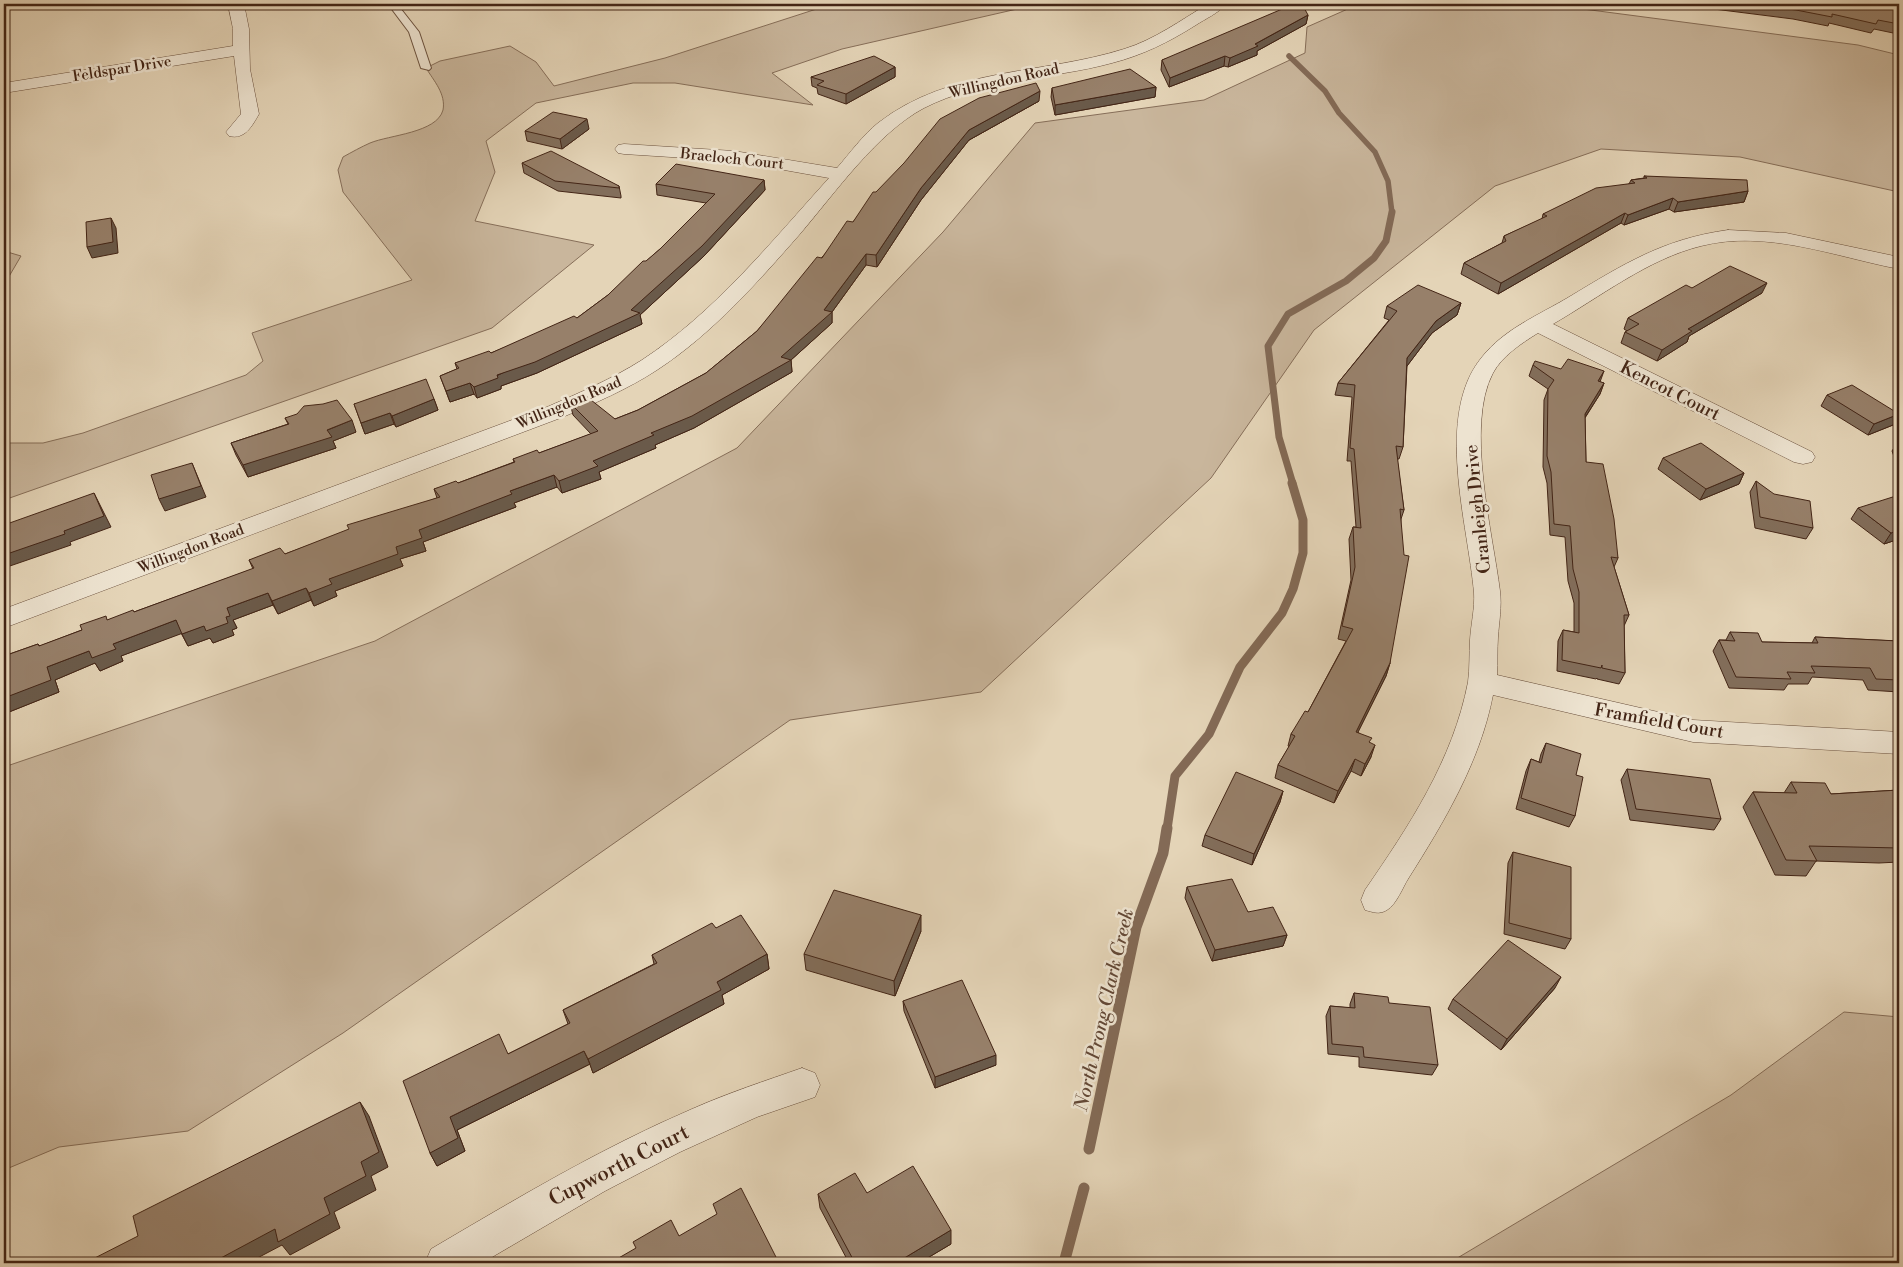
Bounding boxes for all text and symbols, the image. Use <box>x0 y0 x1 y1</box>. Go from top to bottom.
street label: Feldspar Drive <box>71 52 173 86</box>
street label: Willingdon Road <box>946 59 1061 103</box>
street label: Braeloch Court <box>678 144 785 174</box>
street label: Kencot Court <box>1616 356 1725 426</box>
street label: Willingdon Road <box>513 372 625 434</box>
street label: Cranleigh Drive <box>1460 443 1496 575</box>
street label: Willingdon Road <box>134 520 247 578</box>
street label: Framfield Court <box>1592 698 1726 744</box>
water label: North Prong Clark Creek <box>1069 906 1139 1114</box>
street label: Cupworth Court <box>545 1119 694 1213</box>

